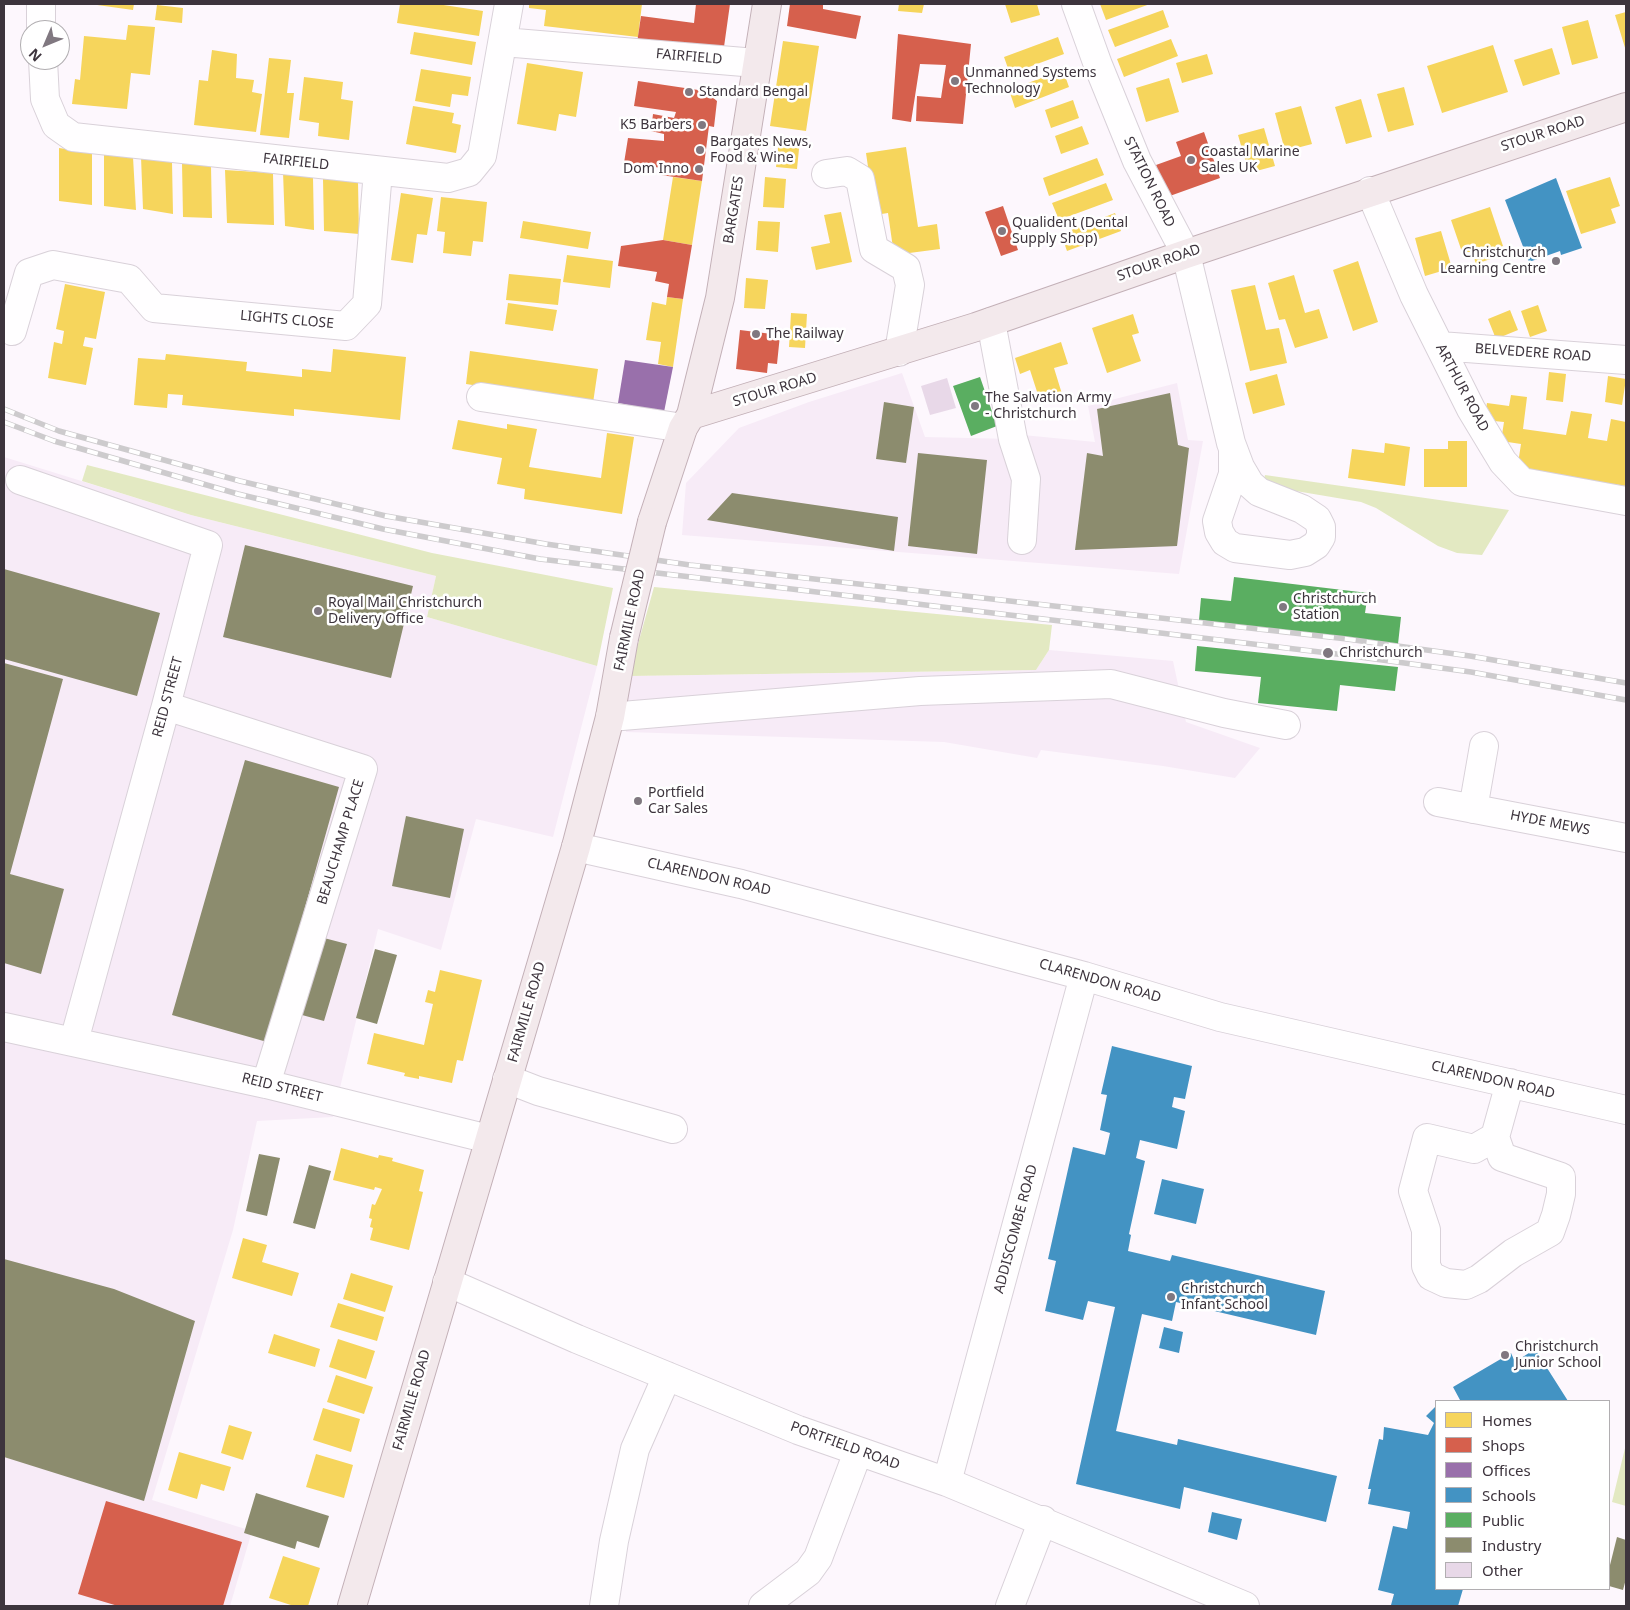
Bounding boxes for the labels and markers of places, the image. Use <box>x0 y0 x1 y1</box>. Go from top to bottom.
place label: Unmanned Systems Technology <box>965 65 1097 98</box>
marker: Unmanned Systems Technology <box>949 75 961 87</box>
place label: Standard Bengal <box>699 84 808 100</box>
marker: Standard Bengal <box>683 86 695 98</box>
place label: K5 Barbers <box>620 117 692 133</box>
marker: K5 Barbers <box>696 119 708 131</box>
place label: Bargates News, Food & Wine <box>710 134 812 166</box>
marker: Bargates News, Food & Wine <box>694 144 706 156</box>
place label: Coastal Marine Sales UK <box>1201 144 1300 176</box>
marker: Coastal Marine Sales UK <box>1185 154 1197 166</box>
place label: Dom Inno <box>623 161 689 177</box>
marker: Dom Inno <box>693 163 705 175</box>
place label: Qualident (Dental Supply Shop) <box>1012 215 1128 248</box>
marker: Qualident (Dental Supply Shop) <box>996 225 1008 237</box>
place label: Christchurch Learning Centre <box>1440 245 1546 278</box>
marker: Christchurch Learning Centre <box>1550 255 1562 267</box>
place label: The Railway <box>766 326 844 342</box>
marker: The Railway <box>750 328 762 340</box>
place label: The Salvation Army - Christchurch <box>985 390 1111 422</box>
marker: The Salvation Army - Christchurch <box>969 400 981 412</box>
place label: Christchurch Station <box>1293 591 1377 624</box>
place label: Royal Mail Christchurch Delivery Office <box>328 595 482 628</box>
marker: Christchurch Station <box>1277 601 1289 613</box>
marker: Royal Mail Christchurch Delivery Office <box>312 605 324 617</box>
place label: Christchurch <box>1339 645 1423 661</box>
marker: Christchurch <box>1321 646 1335 660</box>
place label: Portfield Car Sales <box>648 785 708 818</box>
marker: Portfield Car Sales <box>632 795 644 807</box>
place label: Christchurch Infant School <box>1181 1281 1268 1314</box>
marker: Christchurch Infant School <box>1165 1291 1177 1303</box>
place label: Christchurch Junior School <box>1515 1339 1601 1371</box>
marker: Christchurch Junior School <box>1499 1349 1511 1361</box>

